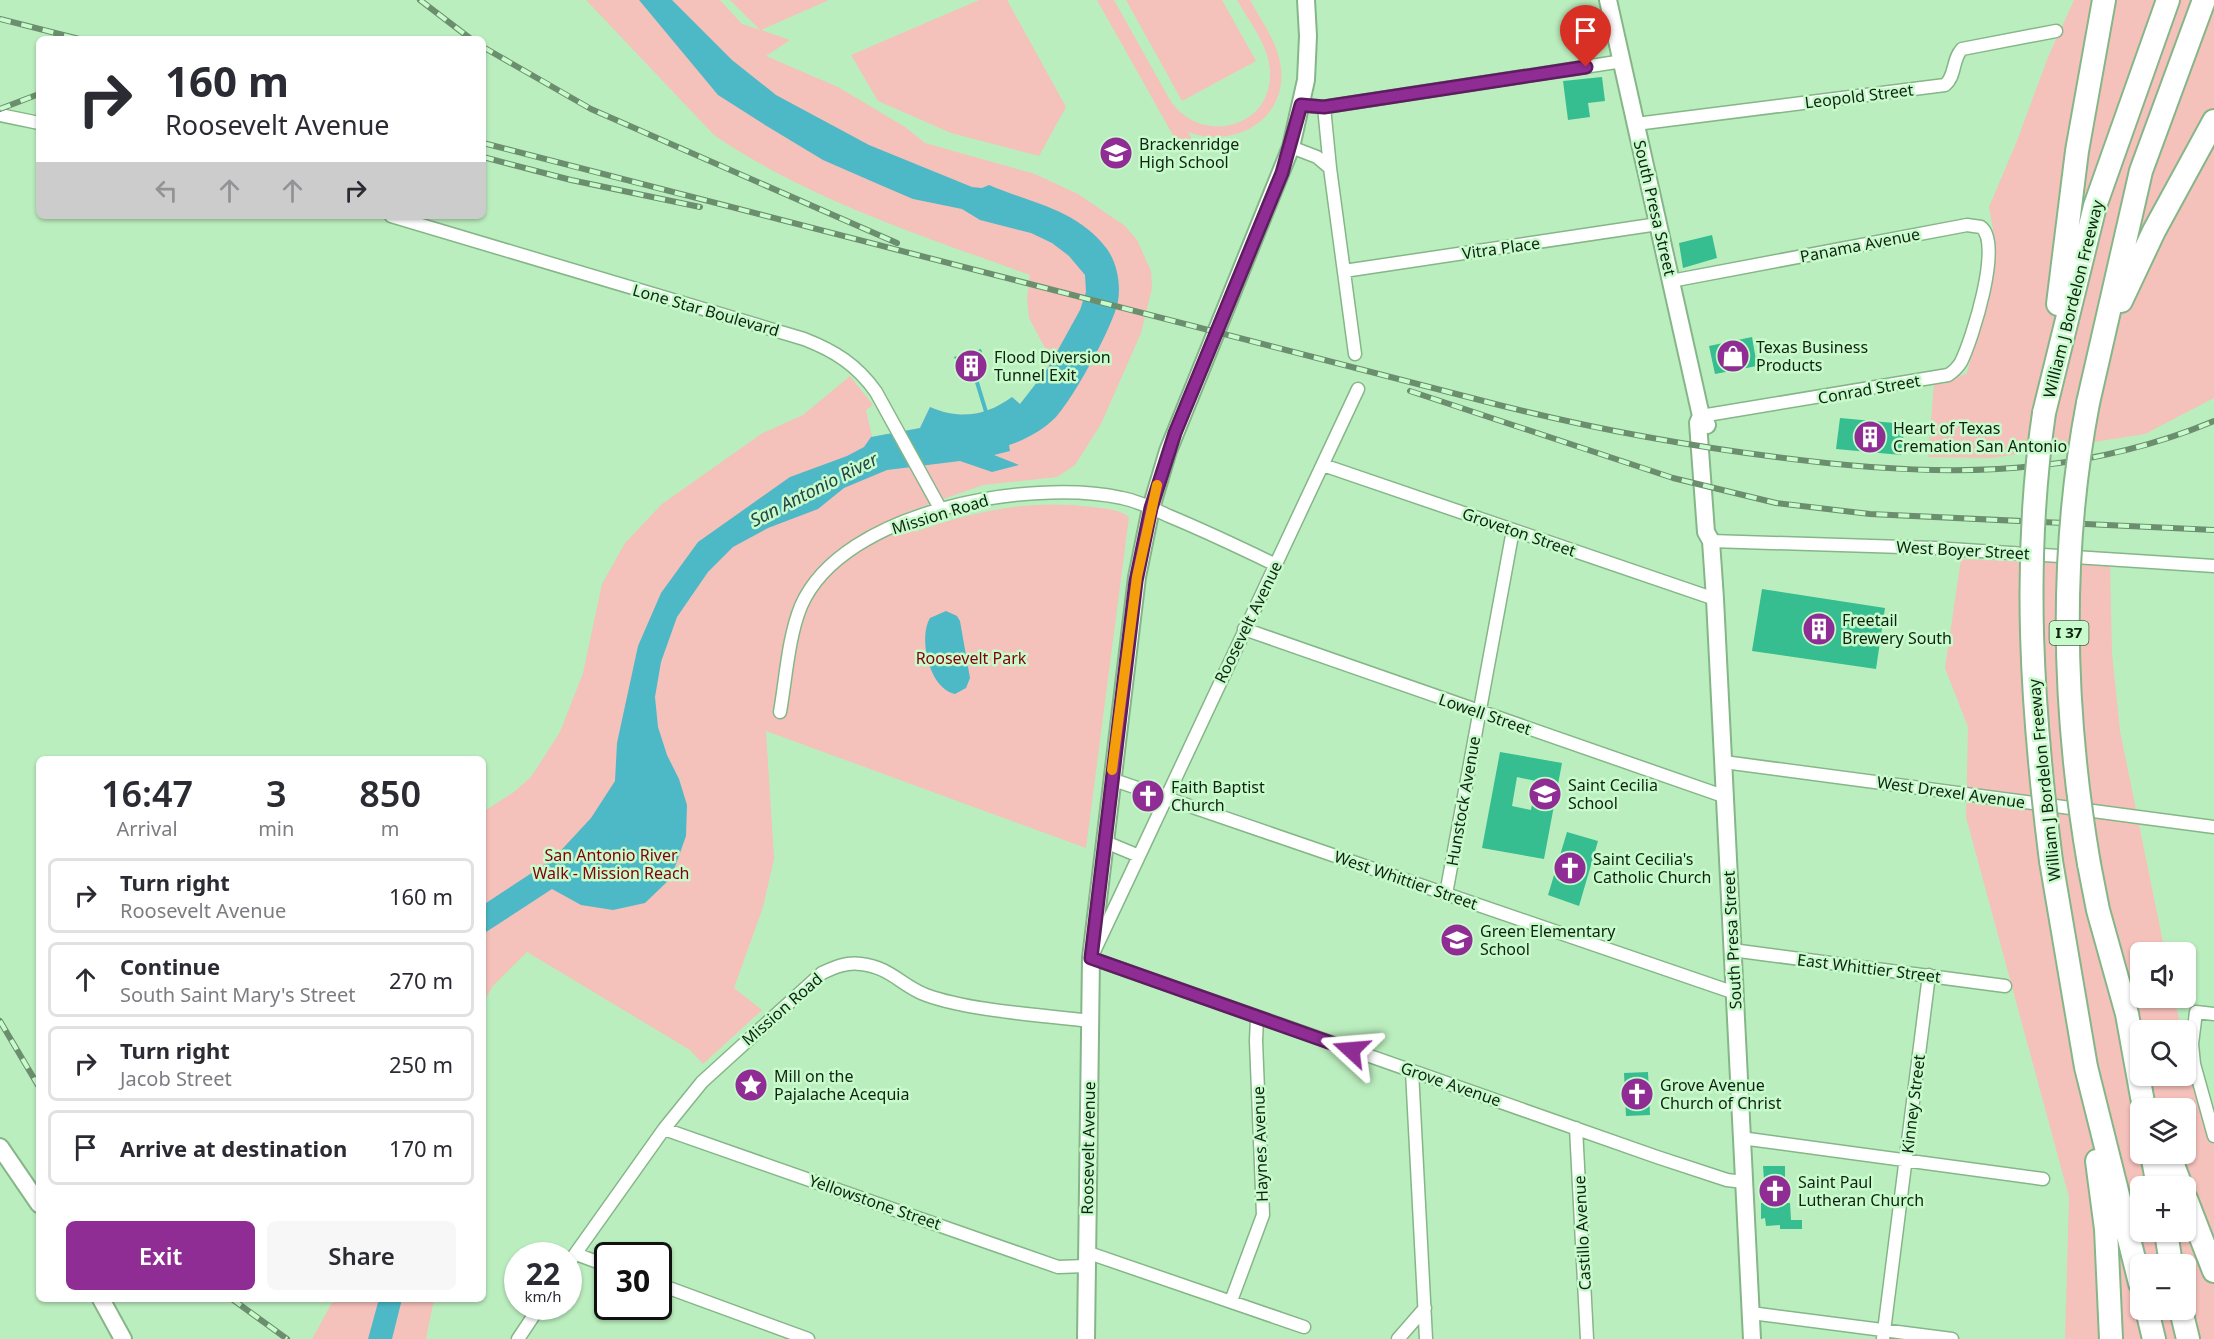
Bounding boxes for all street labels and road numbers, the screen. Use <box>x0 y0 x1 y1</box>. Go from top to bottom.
street label: Leopold Street <box>1803 78 1915 114</box>
street label: South Presa Street <box>1629 138 1681 278</box>
street label: William J Bordelon Freeway <box>2038 197 2108 400</box>
street label: Panama Avenue <box>1798 223 1922 267</box>
street label: Vitra Place <box>1461 232 1541 264</box>
street label: Lone Star Boulevard <box>630 279 782 341</box>
street label: Conrad Street <box>1816 369 1922 409</box>
street label: Mission Road <box>889 489 991 539</box>
street label: Groveton Street <box>1459 502 1579 562</box>
street label: West Boyer Street <box>1896 536 2030 564</box>
street label: Roosevelt Avenue <box>1209 557 1287 687</box>
road number: I 37 <box>2050 621 2088 645</box>
street label: William J Bordelon Freeway <box>2022 677 2066 882</box>
street label: Lowell Street <box>1436 688 1534 740</box>
street label: Hunstock Avenue <box>1441 734 1485 868</box>
street label: West Drexel Avenue <box>1875 771 2027 813</box>
street label: West Whittier Street <box>1331 845 1481 915</box>
street label: South Presa Street <box>1717 870 1747 1010</box>
street label: East Whittier Street <box>1796 948 1942 988</box>
street label: Mission Road <box>737 968 827 1050</box>
street label: Kinney Street <box>1896 1053 1930 1155</box>
street label: Grove Avenue <box>1398 1057 1504 1111</box>
street label: Roosevelt Avenue <box>1076 1081 1100 1215</box>
street label: Haynes Avenue <box>1247 1086 1273 1202</box>
street label: Yellowstone Street <box>806 1169 944 1235</box>
street label: Castillo Avenue <box>1568 1175 1596 1291</box>

